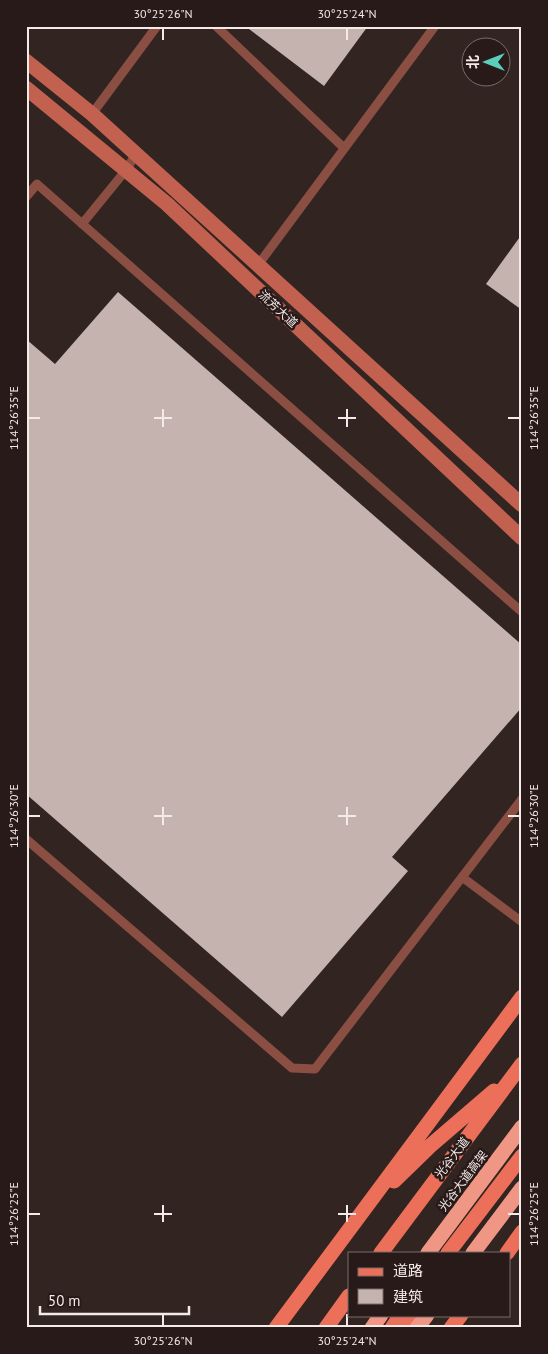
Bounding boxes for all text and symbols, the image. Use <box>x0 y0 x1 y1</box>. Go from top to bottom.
text: 30°25'26"N <box>133 6 193 21</box>
text: 30°25'24"N <box>317 6 377 21</box>
north arrow <box>460 38 510 88</box>
text: 北 <box>464 55 482 69</box>
street label: 流芳大道 <box>256 287 301 330</box>
text: 114°26'35"E <box>6 386 21 450</box>
text: 114°26'35"E <box>526 386 541 450</box>
text: 114°26'30"E <box>6 784 21 848</box>
text: 114°26'30"E <box>526 784 541 848</box>
street label: 光谷大道 <box>431 1134 472 1181</box>
street label: 光谷大道高架 <box>435 1147 490 1214</box>
text: 114°26'25"E <box>6 1182 21 1246</box>
text: 114°26'25"E <box>526 1182 541 1246</box>
legend <box>348 1252 510 1316</box>
text: 道路 <box>393 1261 423 1280</box>
scale bar <box>40 1284 189 1316</box>
text: 建筑 <box>393 1287 423 1306</box>
text: 50 m <box>48 1291 81 1310</box>
text: 30°25'26"N <box>133 1333 193 1348</box>
text: 30°25'24"N <box>317 1333 377 1348</box>

